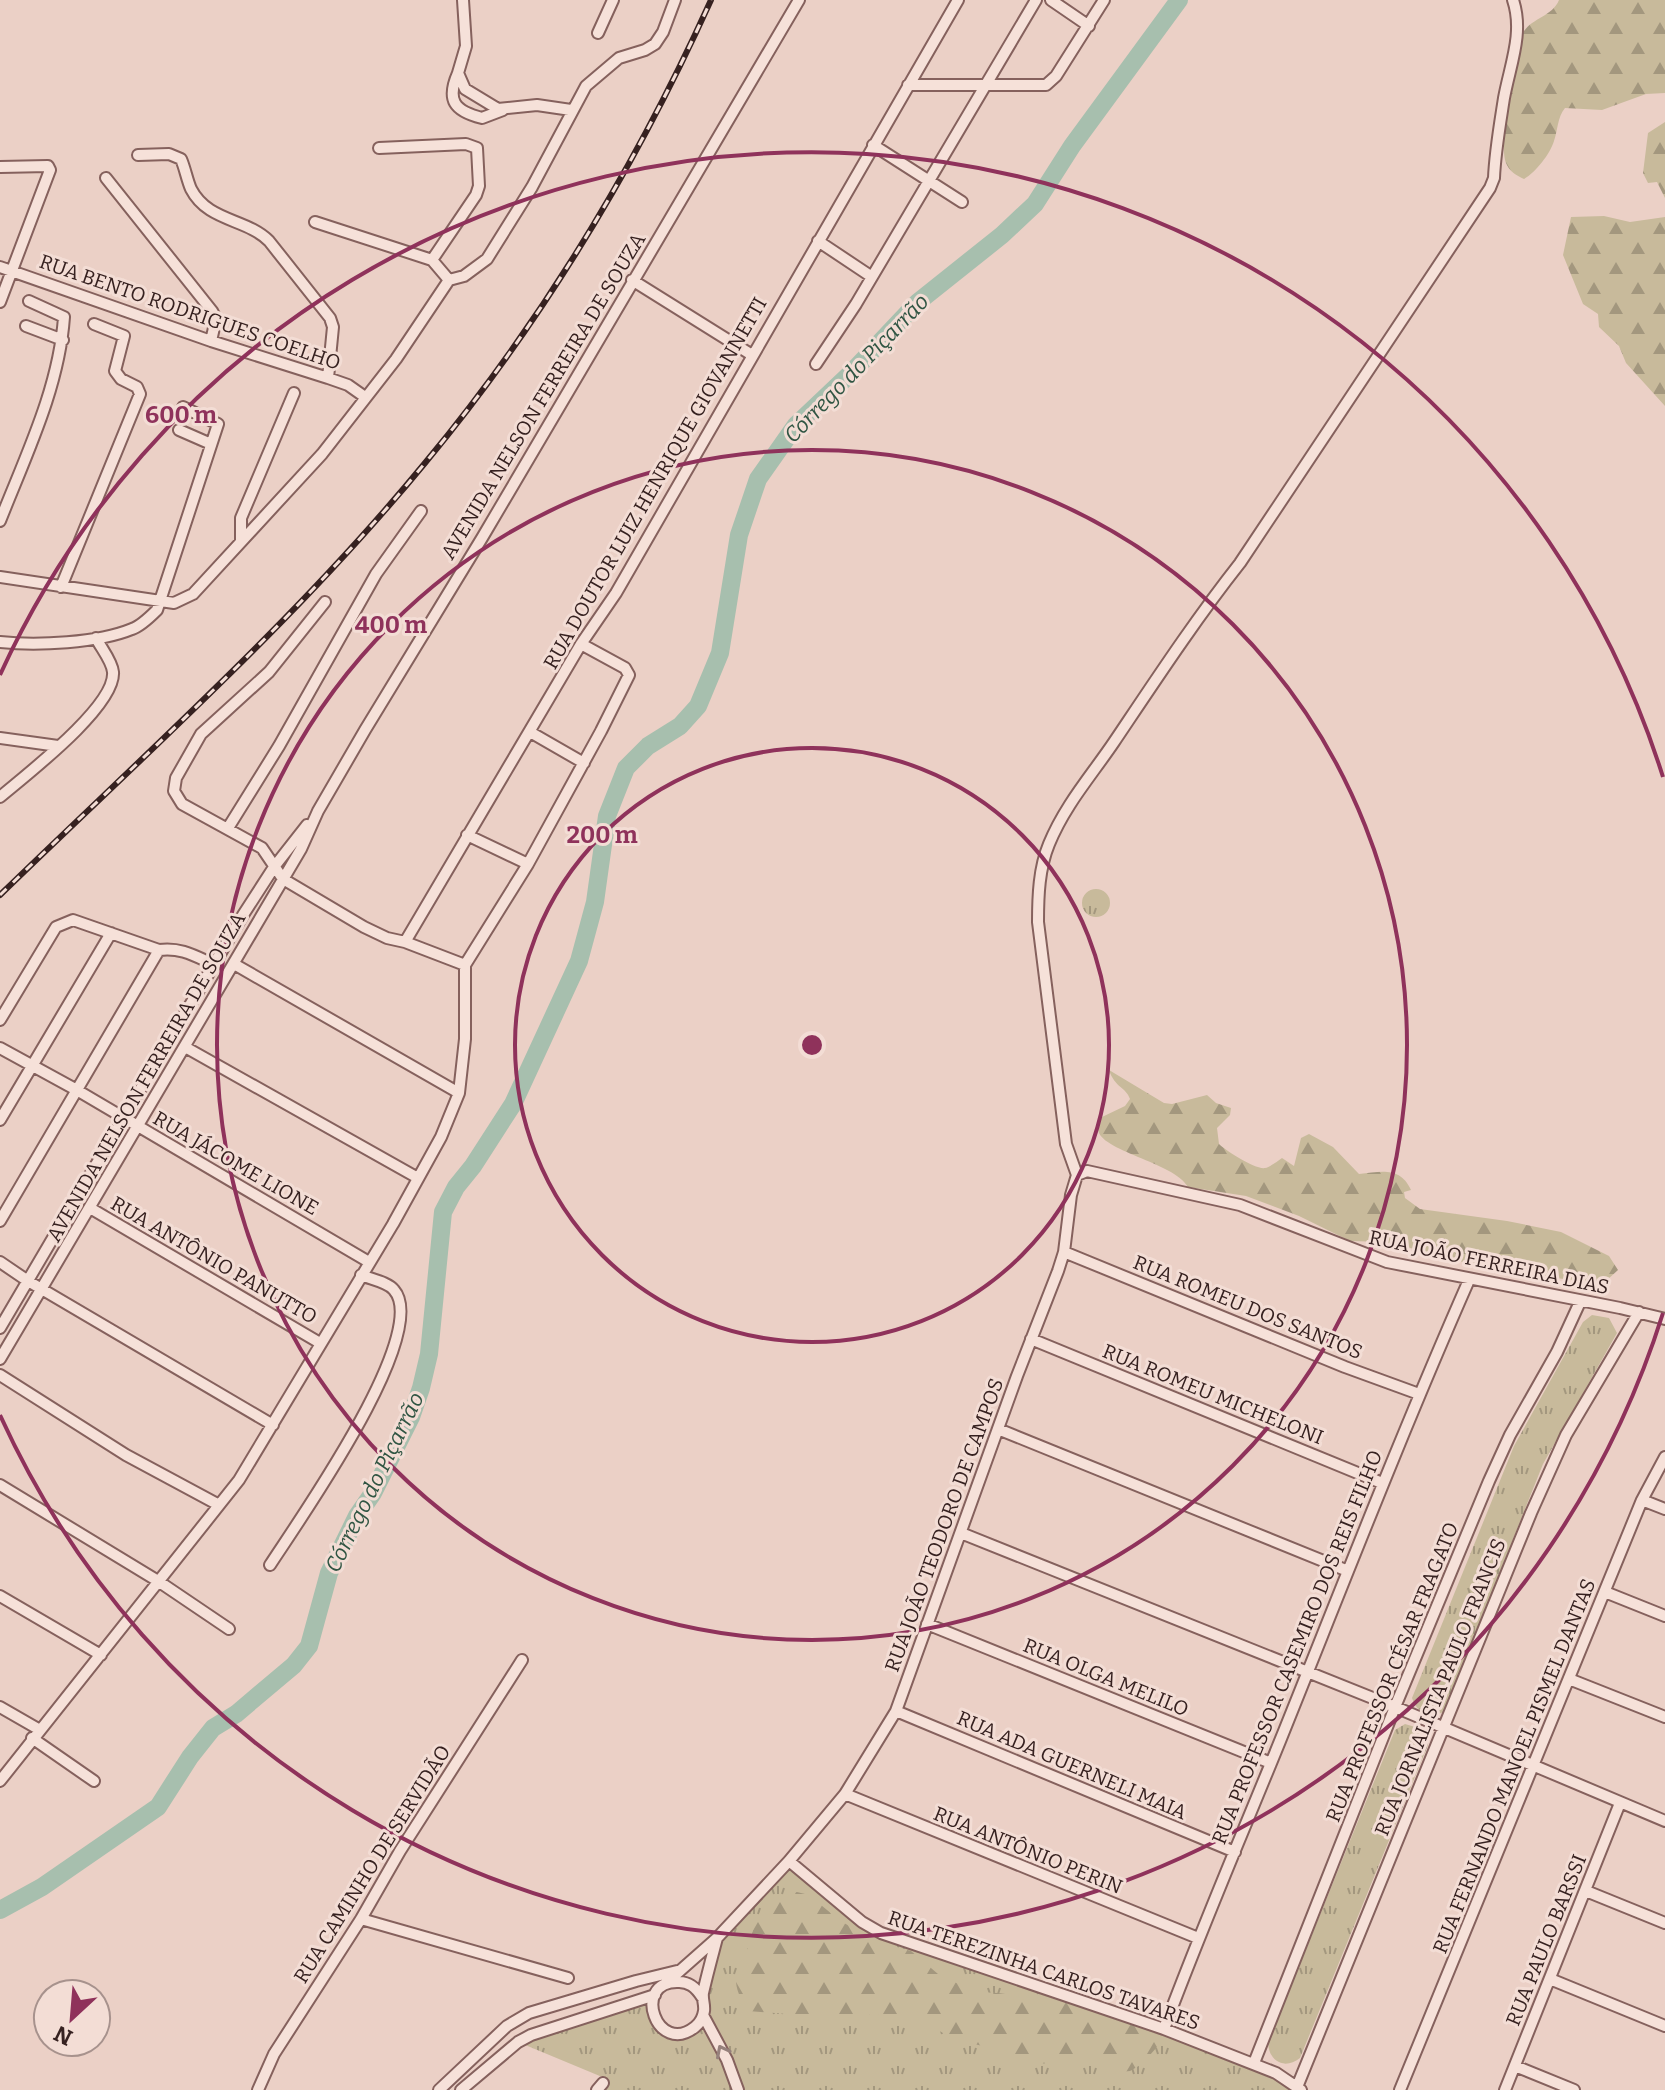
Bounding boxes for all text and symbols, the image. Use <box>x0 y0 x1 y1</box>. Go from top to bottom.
street label: AVENIDA NELSON FERREIRA DE SOUZA <box>436 228 651 564</box>
street label: RUA BENTO RODRIGUES COELHO <box>36 249 344 375</box>
water label: Córrego do Piçarrão <box>778 288 934 448</box>
street label: RUA DOUTOR LUIZ HENRIQUE GIOVANNETTI <box>538 293 772 673</box>
text: 600 m <box>145 401 217 429</box>
text: 400 m <box>355 611 427 639</box>
text: 200 m <box>566 821 638 849</box>
street label: AVENIDA NELSON FERREIRA DE SOUZA <box>41 907 251 1246</box>
centre of rings <box>798 1031 826 1059</box>
street label: RUA JÁCOME LIONE <box>149 1106 323 1220</box>
street label: RUA ANTÔNIO PANUTTO <box>107 1191 321 1329</box>
street label: RUA JOÃO FERREIRA DIAS <box>1367 1225 1611 1299</box>
street label: RUA ROMEU DOS SANTOS <box>1130 1250 1366 1364</box>
street label: RUA ROMEU MICHELONI <box>1099 1339 1327 1449</box>
street label: RUA JOÃO TEODORO DE CAMPOS <box>880 1375 1008 1675</box>
water label: Córrego do Piçarrão <box>319 1388 430 1577</box>
street label: RUA PROFESSOR CASEMIRO DOS REIS FILHO <box>1207 1446 1387 1848</box>
street label: RUA PROFESSOR CÉSAR FRAGATO <box>1321 1519 1463 1825</box>
street label: RUA JORNALISTA PAULO FRANCIS <box>1369 1535 1511 1839</box>
street label: RUA FERNANDO MANOEL PISMEL DANTAS <box>1428 1575 1600 1957</box>
street label: RUA OLGA MELILO <box>1020 1633 1192 1721</box>
street label: RUA ADA GUERNELI MAIA <box>953 1706 1191 1825</box>
street label: RUA CAMINHO DE SERVIDÃO <box>289 1741 455 1987</box>
street label: RUA ANTÔNIO PERIN <box>930 1801 1126 1899</box>
street label: RUA PAULO BARSSI <box>1501 1851 1591 2029</box>
street label: RUA TEREZINHA CARLOS TAVARES <box>885 1905 1203 2035</box>
north arrow <box>32 1978 112 2058</box>
text: N <box>50 2020 77 2051</box>
one-way arrow <box>716 2045 732 2060</box>

